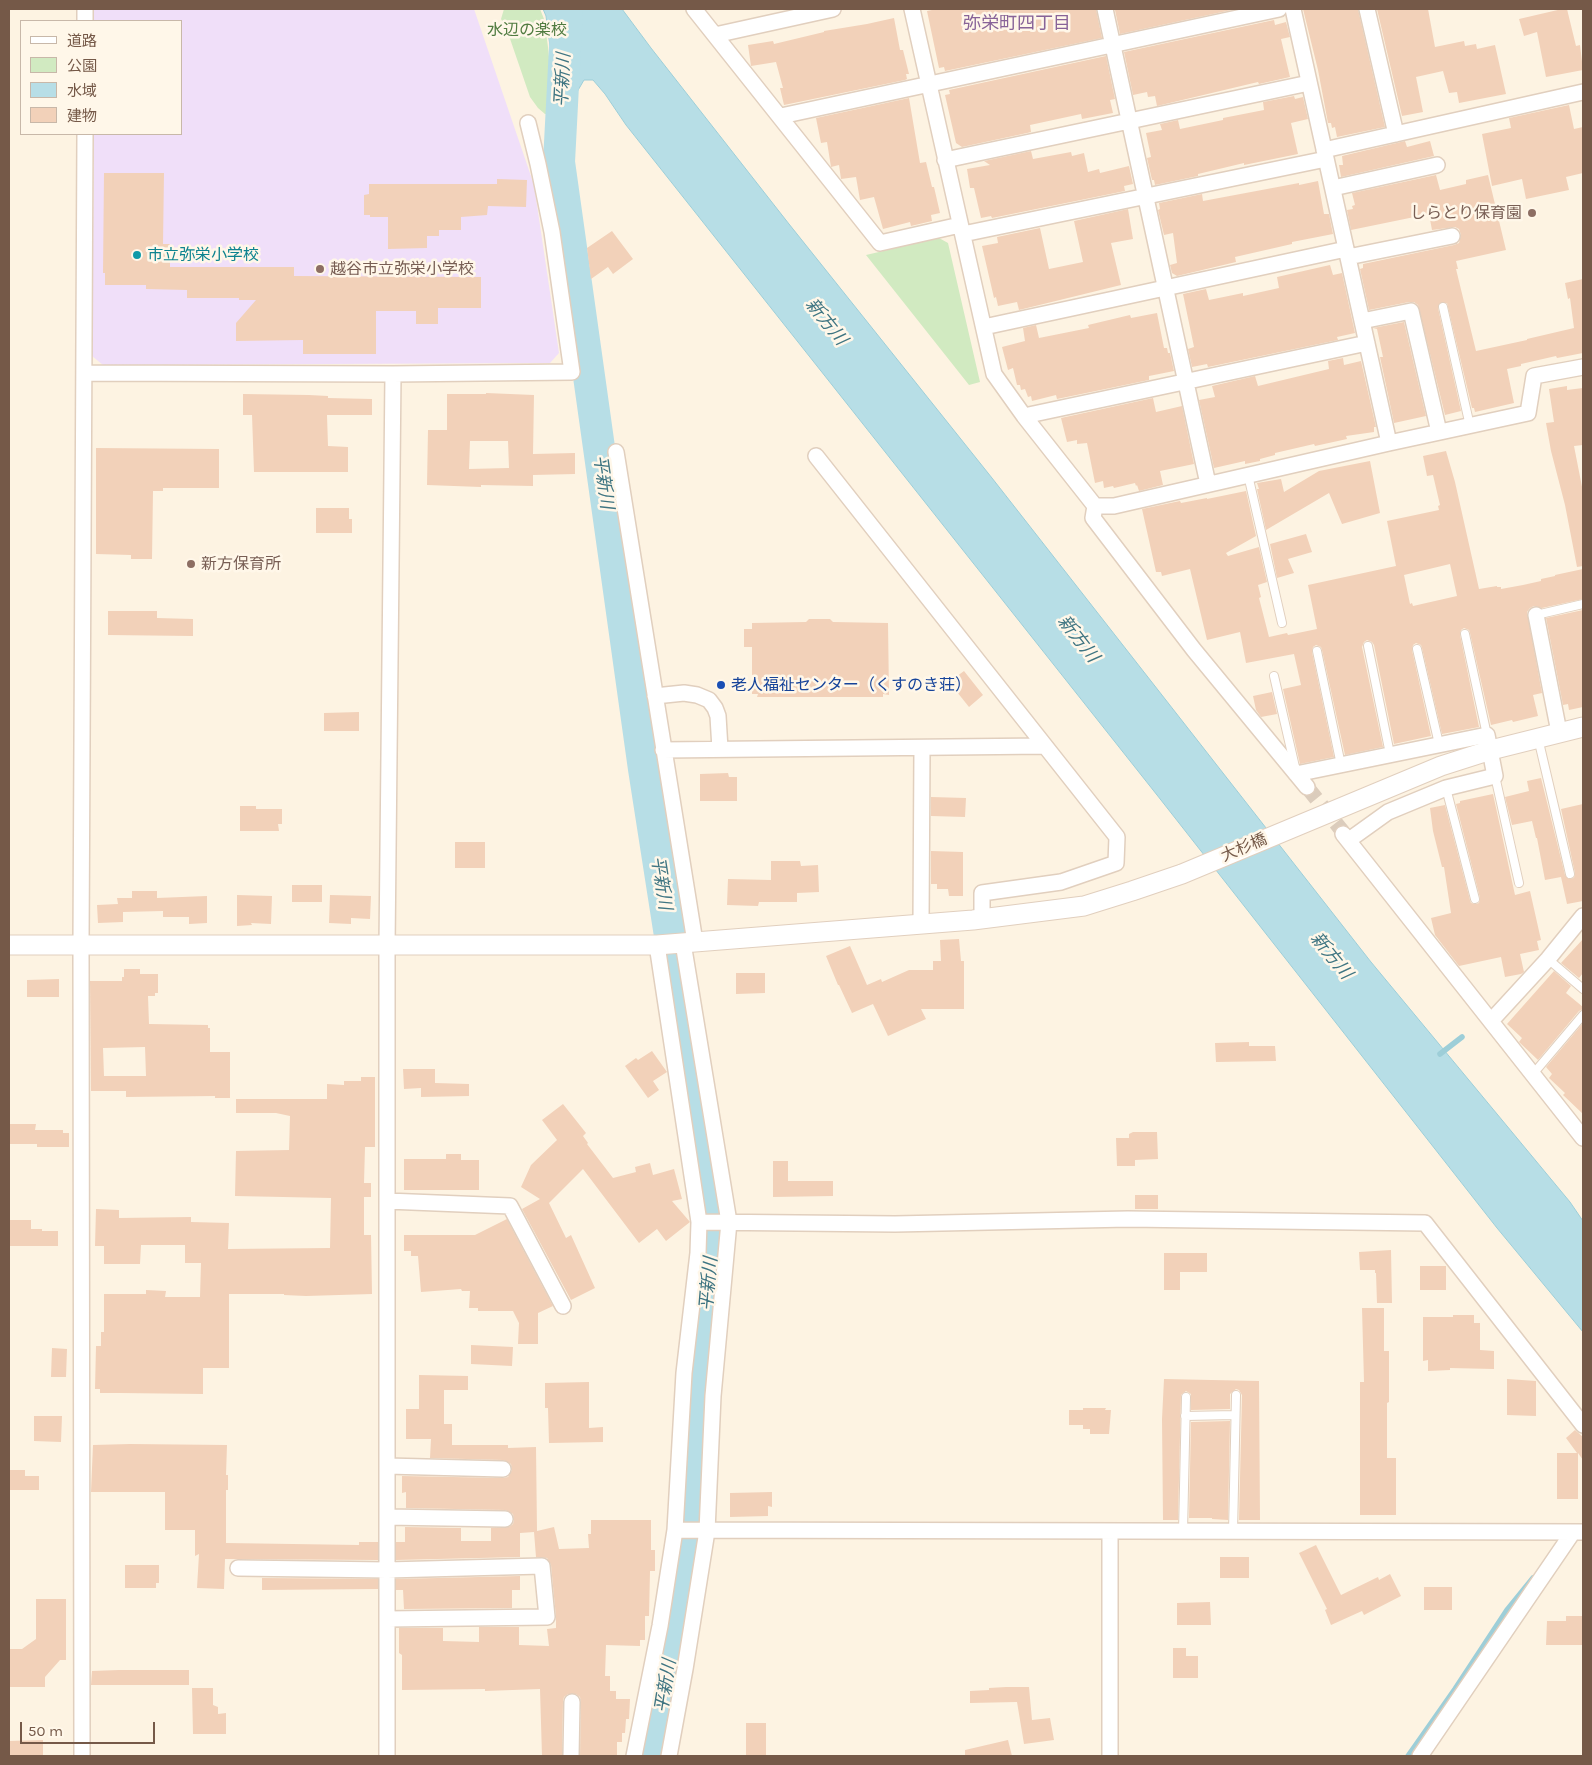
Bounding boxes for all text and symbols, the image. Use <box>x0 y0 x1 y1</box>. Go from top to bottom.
district label: 弥栄町四丁目 <box>963 13 1071 35</box>
legend <box>20 20 182 135</box>
park label: 水辺の楽校 <box>487 20 567 40</box>
text: 道路 <box>67 32 97 50</box>
water label: 平新川 <box>551 52 575 108</box>
text: 公園 <box>67 57 97 75</box>
text: 水域 <box>67 82 97 100</box>
text: 建物 <box>67 107 97 125</box>
place label: しらとり保育園 <box>1410 203 1522 223</box>
marker: しらとり保育園 <box>1526 207 1538 219</box>
place label: 市立弥栄小学校 <box>147 245 259 265</box>
marker: 市立弥栄小学校 <box>131 249 143 261</box>
place label: 越谷市立弥栄小学校 <box>330 259 474 279</box>
marker: 越谷市立弥栄小学校 <box>314 263 326 275</box>
water label: 新方川 <box>801 294 851 350</box>
water label: 平新川 <box>589 454 617 510</box>
place label: 新方保育所 <box>201 554 281 574</box>
marker: 新方保育所 <box>185 558 197 570</box>
water label: 新方川 <box>1053 611 1103 667</box>
place label: 老人福祉センター（くすのき荘） <box>731 675 971 695</box>
marker: 老人福祉センター（くすのき荘） <box>715 679 727 691</box>
street label: 大杉橋 <box>1218 830 1270 866</box>
water label: 平新川 <box>646 855 676 911</box>
water label: 新方川 <box>1306 928 1356 984</box>
water label: 平新川 <box>696 1256 722 1312</box>
water label: 平新川 <box>651 1658 681 1714</box>
scale bar <box>22 1712 158 1744</box>
text: 50 m <box>28 1722 63 1740</box>

